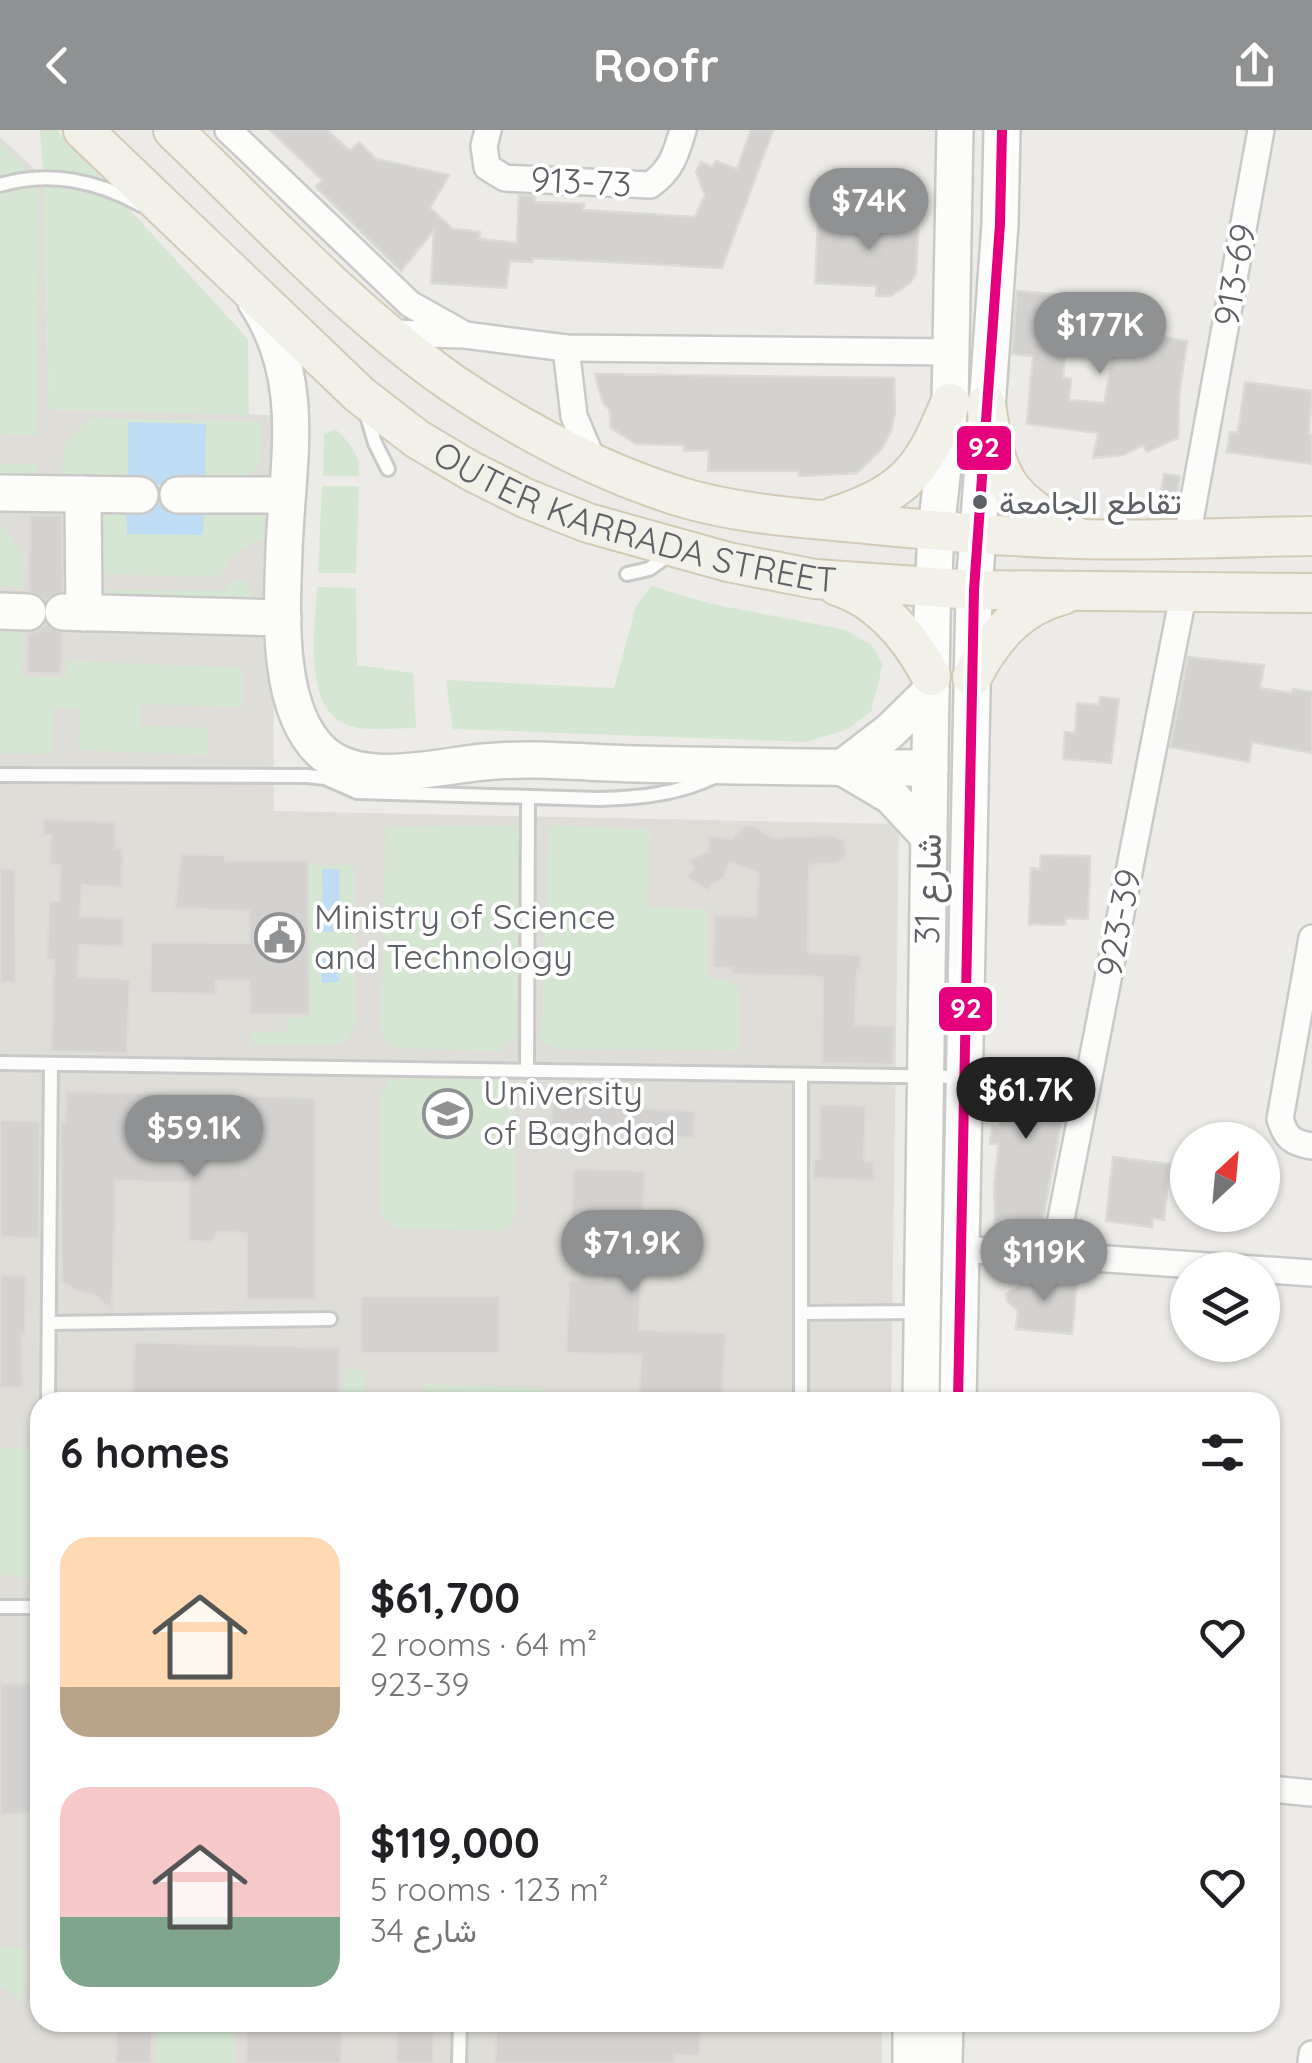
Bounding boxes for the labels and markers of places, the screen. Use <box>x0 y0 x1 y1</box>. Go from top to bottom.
pin: $74K <box>810 168 928 253</box>
pin: $177K <box>1030 292 1170 377</box>
place label: تقاطع الجامعة <box>999 482 1182 525</box>
marker: تقاطع الجامعة <box>970 492 990 512</box>
place label: Ministry of Science and Technology <box>314 894 616 978</box>
public building icon: Ministry of Science and Technology <box>253 911 305 963</box>
pin: $61.7K <box>945 1057 1107 1142</box>
place label: University of Baghdad <box>483 1070 676 1154</box>
school or university icon: University of Baghdad <box>422 1087 474 1139</box>
pin: $59.1K <box>113 1095 275 1180</box>
pin: $71.9K <box>551 1210 713 1295</box>
pin: $119K <box>974 1219 1114 1304</box>

